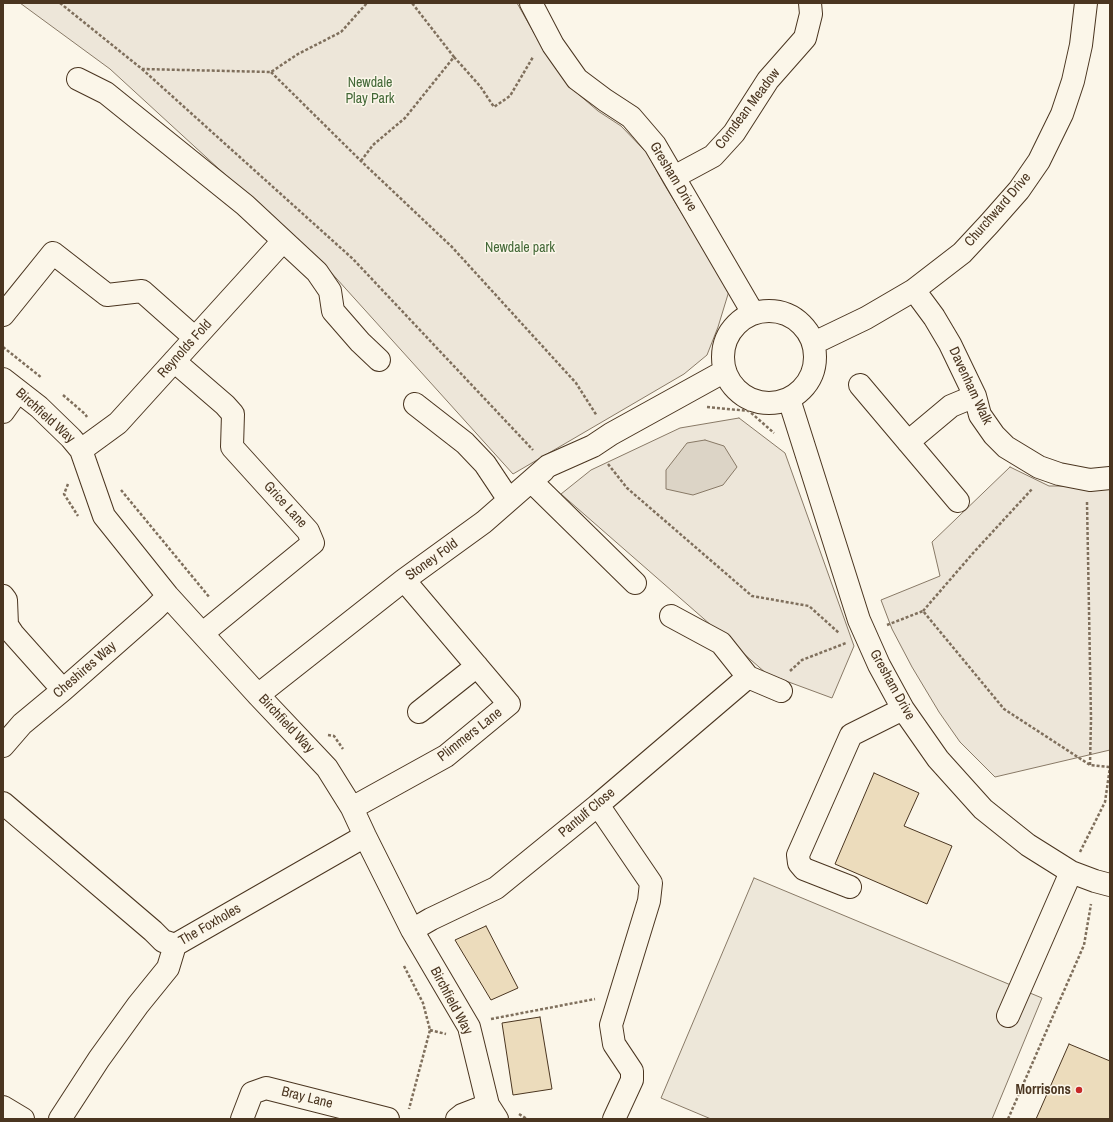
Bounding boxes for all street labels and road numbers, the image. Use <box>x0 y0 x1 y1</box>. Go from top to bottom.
street label: Corndean Meadow <box>712 65 784 153</box>
street label: Gresham Drive <box>646 139 700 215</box>
street label: Churchward Drive <box>961 170 1035 250</box>
street label: Reynolds Fold <box>154 316 216 382</box>
street label: Davenham Walk <box>945 344 995 428</box>
street label: Birchfield Way <box>12 385 78 447</box>
street label: Grice Lane <box>260 478 310 532</box>
street label: Stoney Fold <box>403 535 461 585</box>
street label: Cheshires Way <box>50 638 120 702</box>
street label: Gresham Drive <box>866 647 918 723</box>
street label: Birchfield Way <box>255 691 317 757</box>
street label: Plimmers Lane <box>434 705 506 765</box>
street label: Pantulf Close <box>555 785 619 841</box>
street label: The Foxholes <box>176 900 244 950</box>
street label: Birchfield Way <box>426 964 476 1038</box>
street label: Bray Lane <box>280 1084 334 1112</box>

